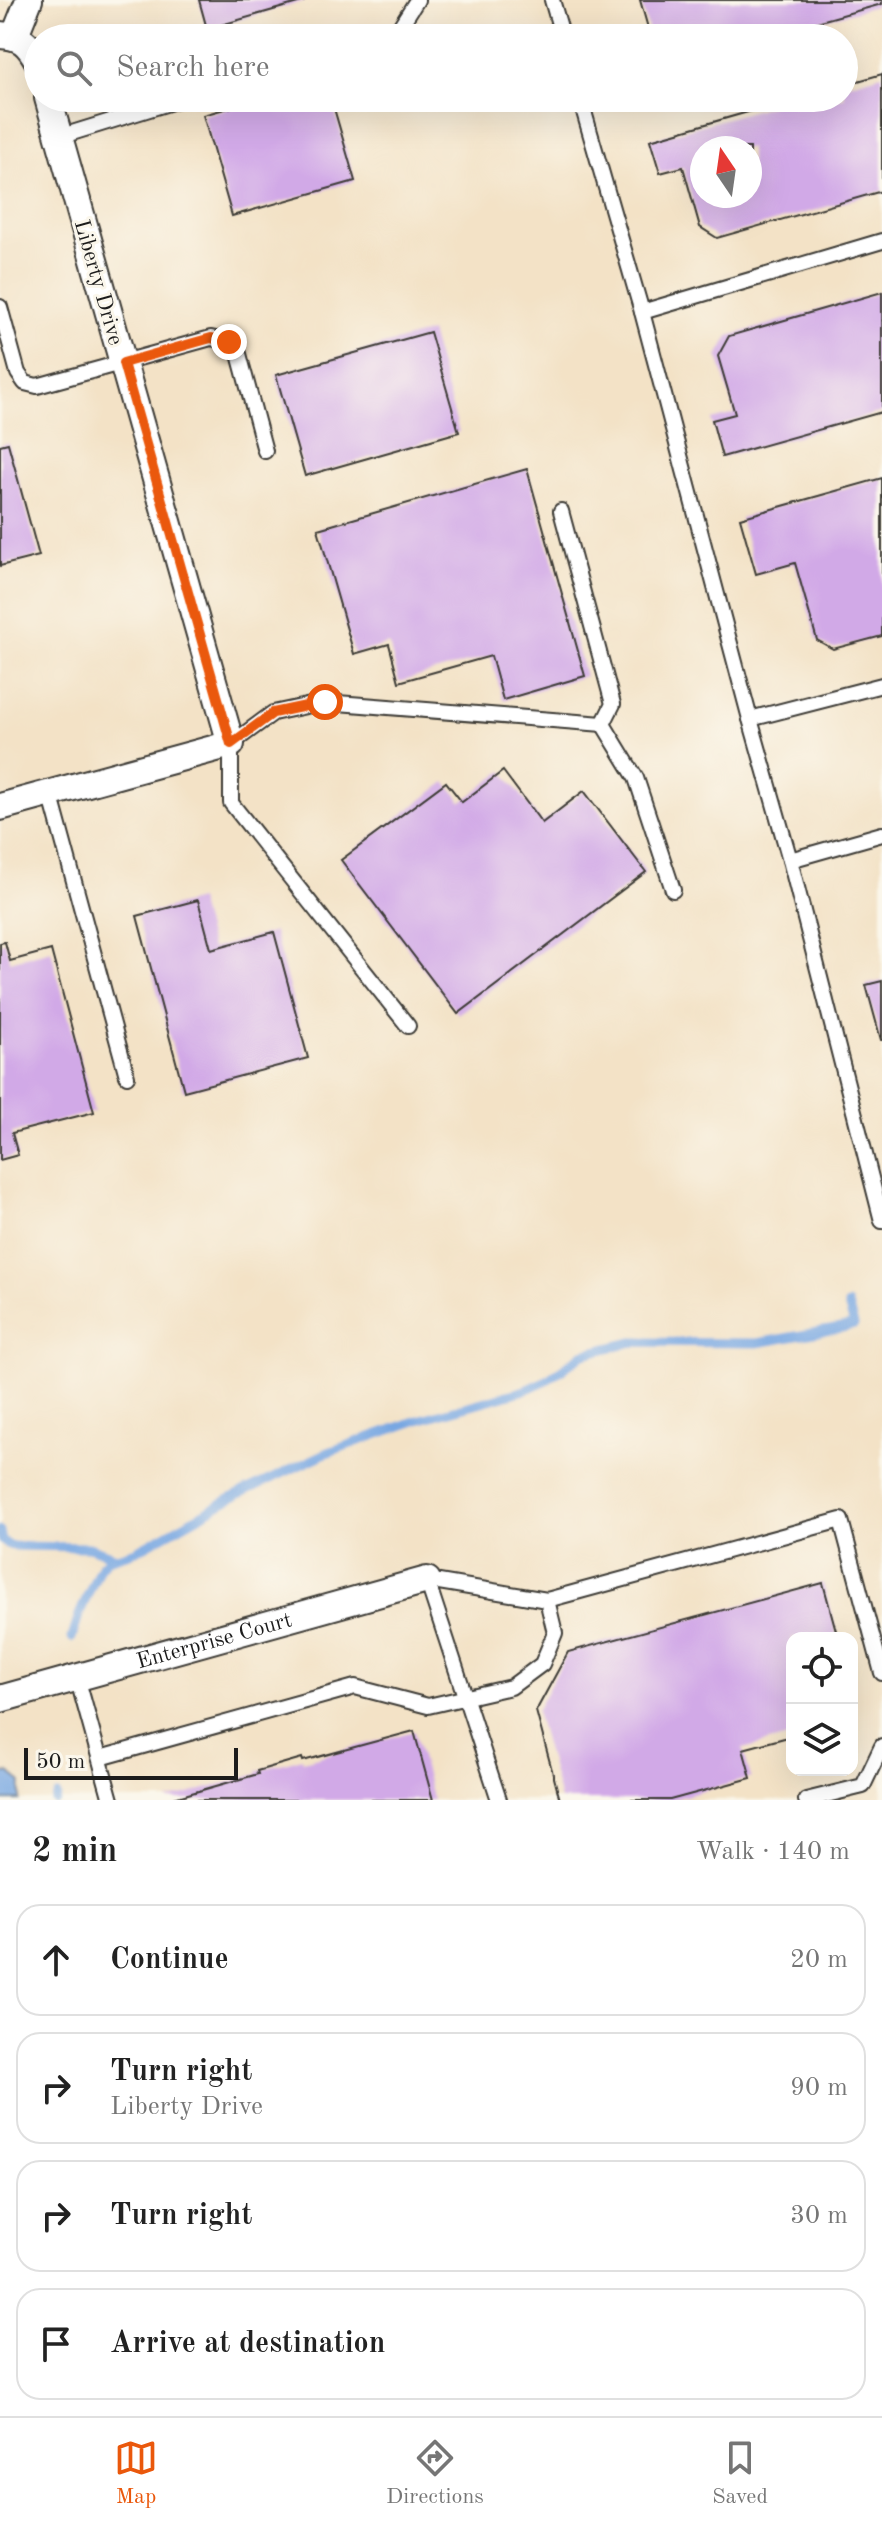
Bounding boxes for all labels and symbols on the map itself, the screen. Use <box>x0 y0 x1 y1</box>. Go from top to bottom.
north arrow <box>690 136 762 208</box>
street label: Liberty Drive <box>70 217 126 348</box>
route end <box>211 324 247 360</box>
route start <box>307 684 343 720</box>
street label: Enterprise Court <box>134 1609 295 1673</box>
scale bar <box>24 1744 238 1780</box>

